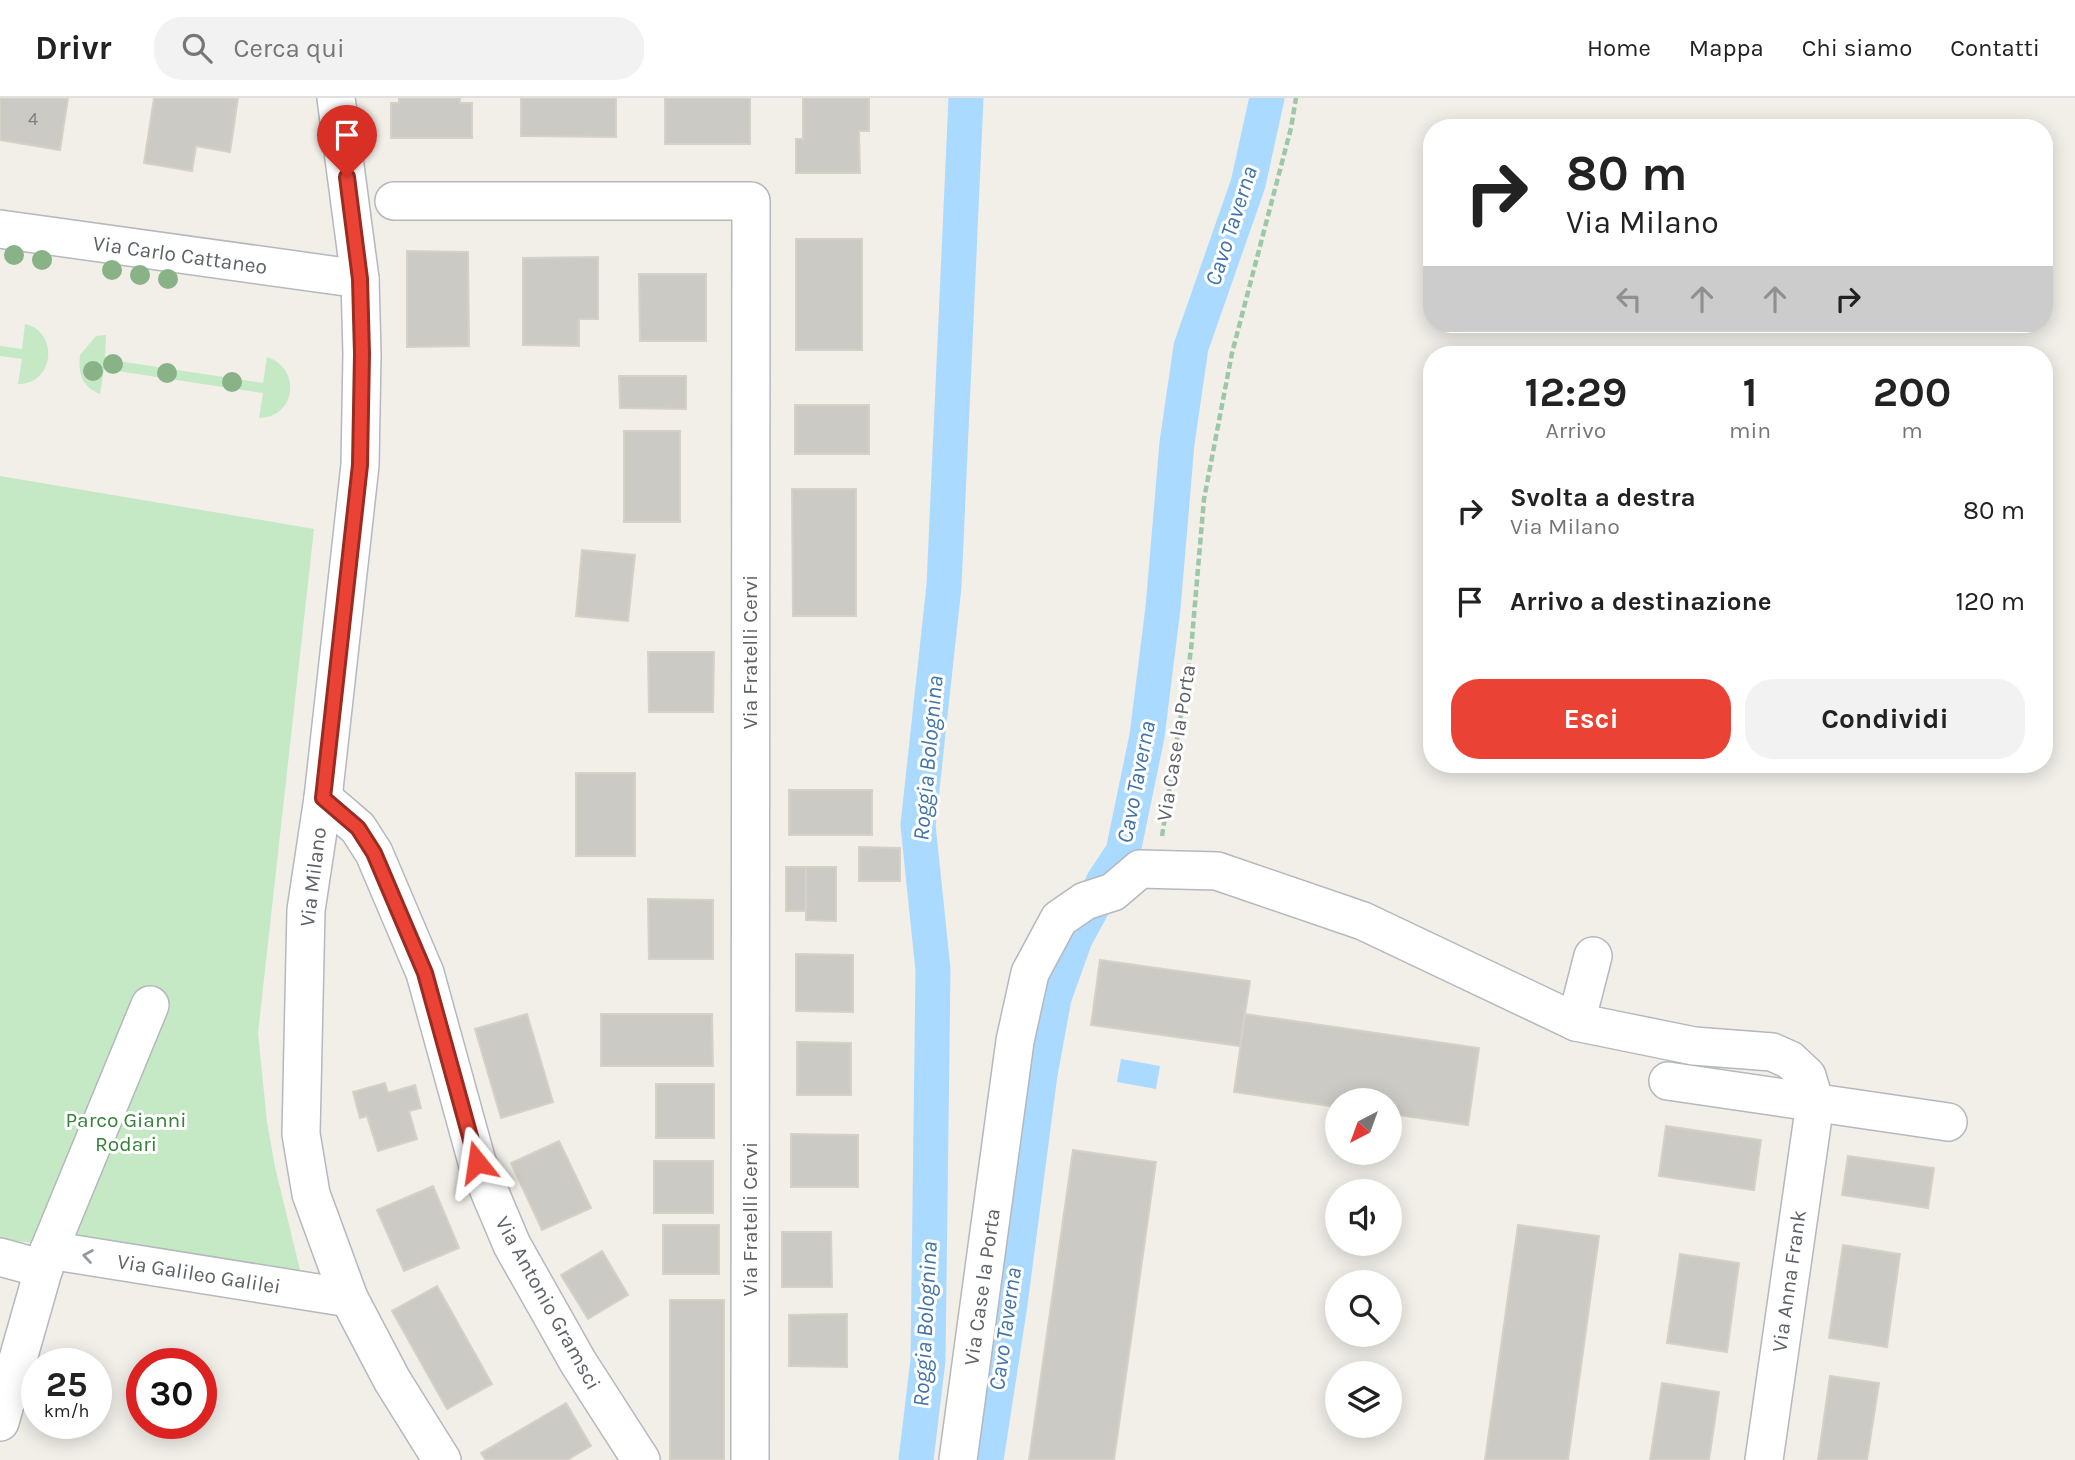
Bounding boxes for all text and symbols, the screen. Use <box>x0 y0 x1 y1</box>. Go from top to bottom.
search box <box>154 17 644 80</box>
text: Drivr <box>35 29 112 67</box>
icon: search <box>178 29 216 67</box>
text: Cerca qui <box>234 33 345 64</box>
text: Home <box>1587 34 1651 62</box>
text: Mappa <box>1689 34 1764 62</box>
text: Chi siamo <box>1802 34 1912 62</box>
text: Contatti <box>1950 34 2040 62</box>
pin <box>317 105 377 177</box>
house number: 4 <box>28 108 38 130</box>
icon: arrive <box>328 116 366 154</box>
text: 80 m <box>1566 145 1688 202</box>
icon: right <box>1451 147 1542 238</box>
water label: Cavo Taverna <box>1199 163 1263 289</box>
text: Via Milano <box>1566 204 1719 241</box>
street label: Via Carlo Cattaneo <box>91 231 269 279</box>
icon: left <box>1610 280 1648 318</box>
icon: ahead <box>1683 280 1721 318</box>
icon: ahead <box>1756 280 1794 318</box>
icon: right <box>1829 280 1867 318</box>
text: 12:29 <box>1525 367 1627 417</box>
text: 1 <box>1743 367 1758 417</box>
text: 200 <box>1873 367 1951 417</box>
text: Arrivo <box>1546 417 1606 444</box>
text: min <box>1729 417 1771 444</box>
text: m <box>1901 417 1923 444</box>
text: Svolta a destra <box>1510 482 1696 513</box>
icon: right <box>1451 492 1489 530</box>
text: 80 m <box>1963 495 2025 526</box>
text: Via Milano <box>1510 513 1620 540</box>
street label: Via Fratelli Cervi <box>738 575 762 729</box>
icon: arrive <box>1451 583 1489 621</box>
text: Arrivo a destinazione <box>1510 586 1772 617</box>
text: 120 m <box>1955 586 2025 617</box>
street label: Via Case la Porta <box>1152 663 1200 823</box>
water label: Roggia Bolognina <box>907 674 949 842</box>
button: Esci <box>1451 679 1731 759</box>
button: Condividi <box>1745 679 2025 759</box>
water label: Cavo Taverna <box>1111 718 1161 846</box>
street label: Via Milano <box>295 826 331 928</box>
north arrow <box>1325 1088 1402 1166</box>
map controls <box>1325 1088 1402 1438</box>
park label: Parco Gianni Rodari <box>65 1108 187 1156</box>
position arrow <box>440 1125 514 1199</box>
street label: Via Fratelli Cervi <box>738 1142 762 1296</box>
button: sound <box>1325 1179 1402 1256</box>
street label: Via Case la Porta <box>959 1207 1005 1367</box>
street label: Via Anna Frank <box>1767 1208 1811 1354</box>
street label: Via Antonio Gramsci <box>490 1212 606 1394</box>
water label: Roggia Bolognina <box>907 1241 943 1407</box>
one-way arrow <box>82 1249 94 1264</box>
street label: Via Galileo Galilei <box>116 1249 282 1299</box>
water label: Cavo Taverna <box>983 1266 1027 1392</box>
button: search <box>1325 1270 1402 1347</box>
speed limit sign: 30 <box>126 1348 217 1439</box>
button: layers <box>1325 1361 1402 1438</box>
text: 25 <box>46 1364 87 1405</box>
text: km/h <box>44 1400 89 1422</box>

